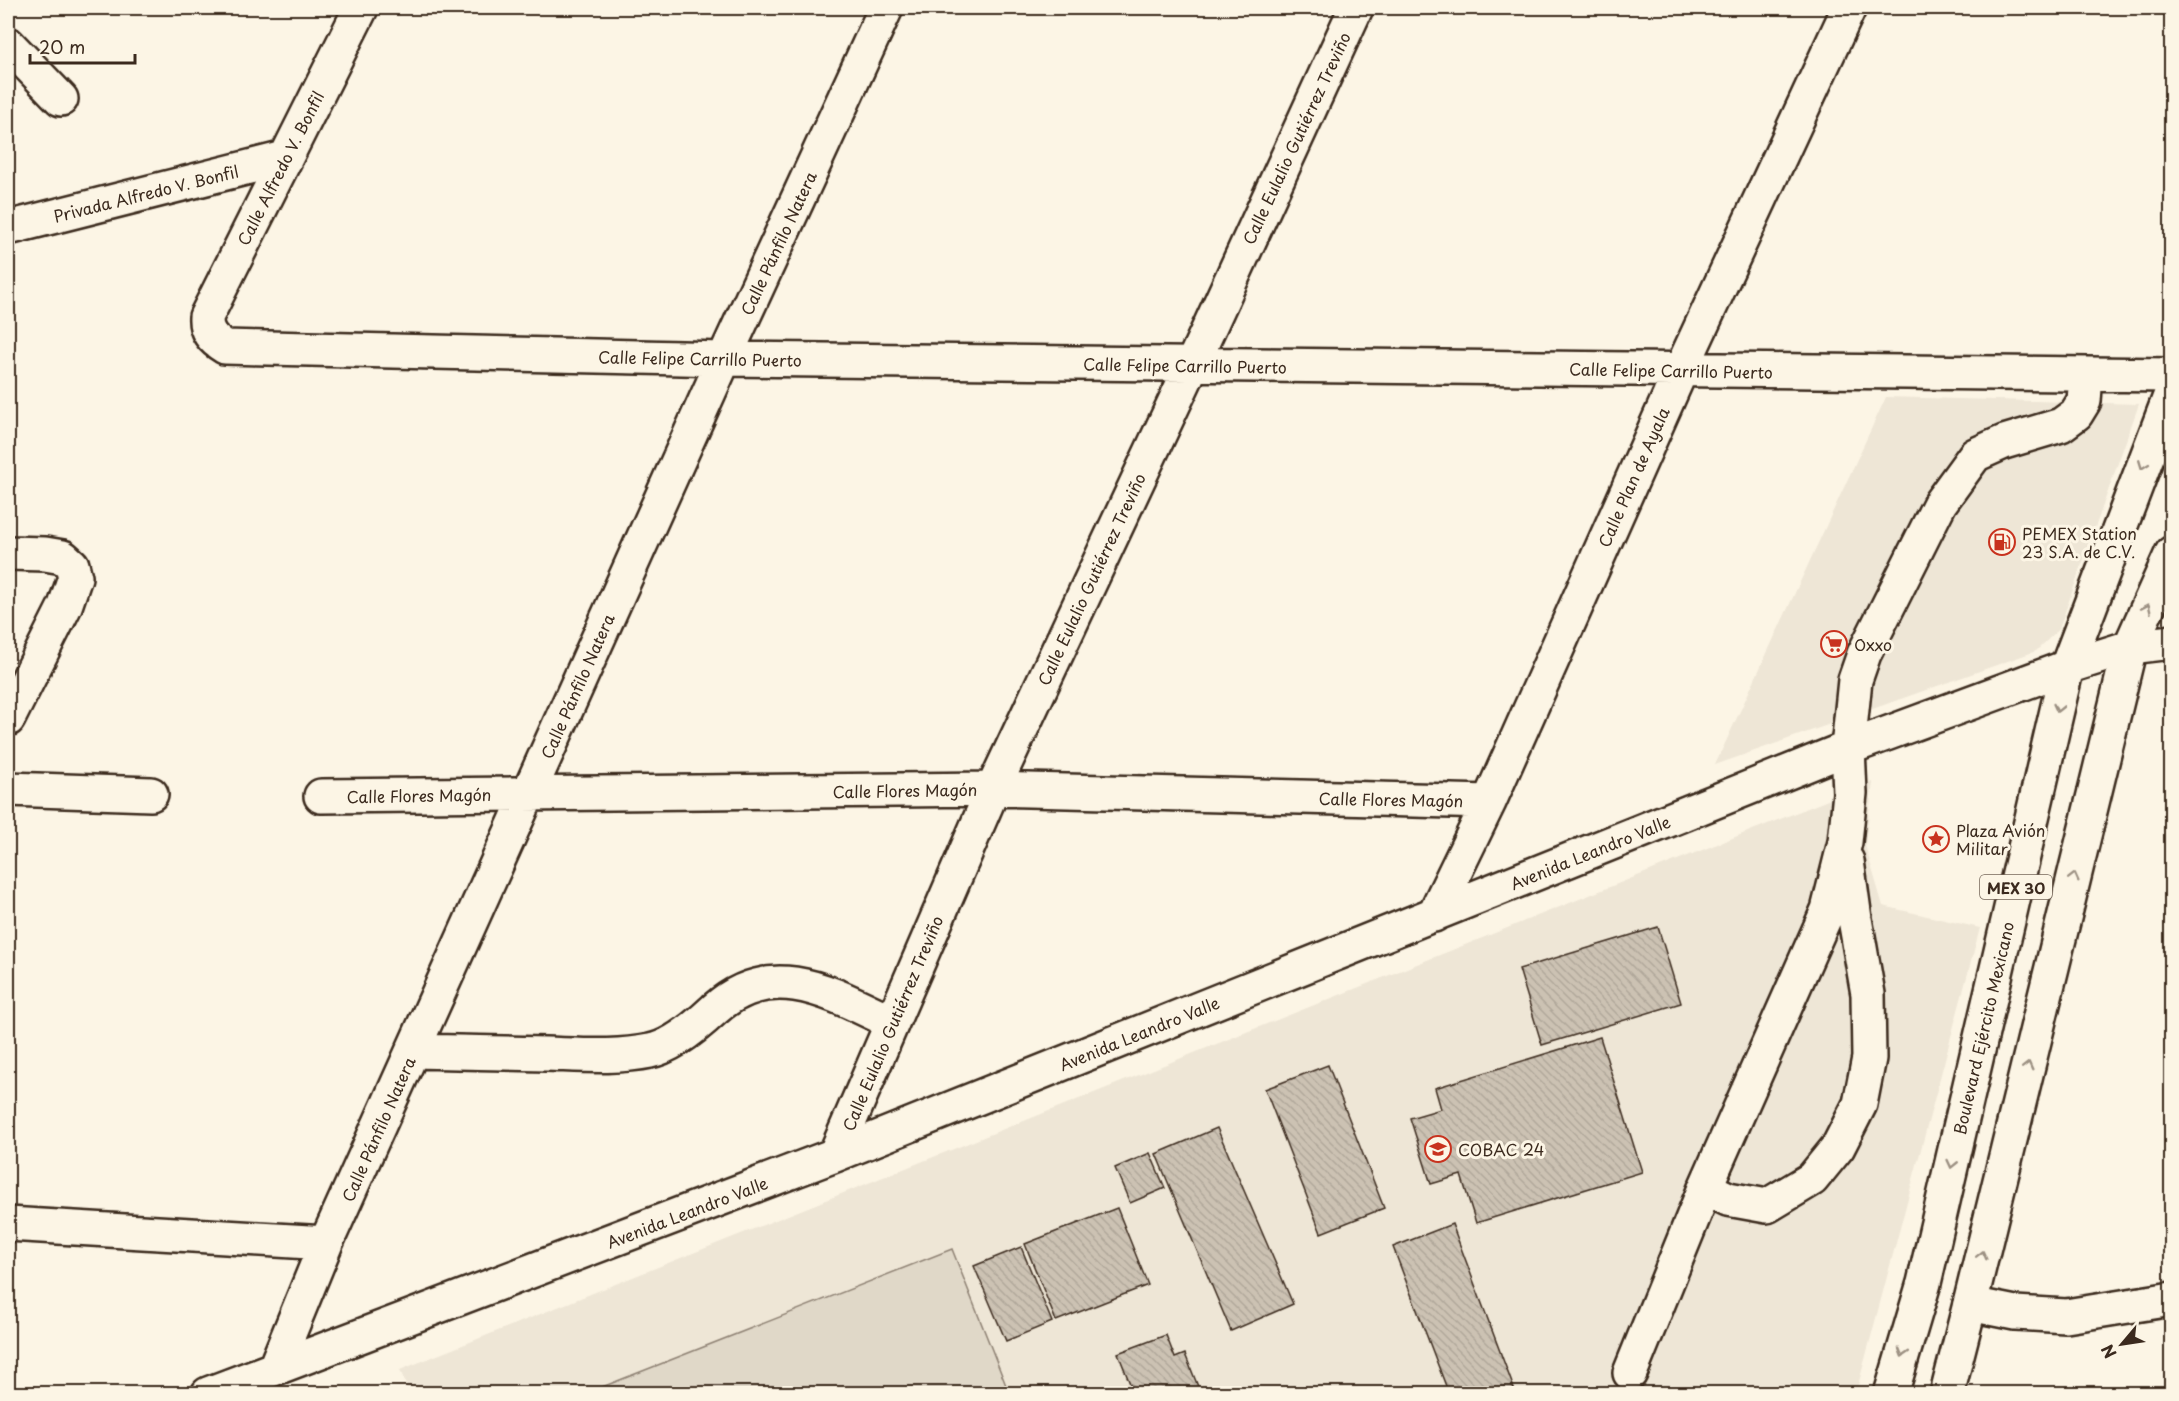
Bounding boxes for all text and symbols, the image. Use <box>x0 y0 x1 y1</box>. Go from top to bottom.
scale bar <box>30 27 135 65</box>
street label: Calle Eulalio Gutiérrez Treviño <box>1236 28 1356 248</box>
text: 20 m <box>39 33 85 60</box>
street label: Calle Alfredo V. Bonfil <box>231 87 329 249</box>
street label: Privada Alfredo V. Bonfil <box>51 158 241 228</box>
street label: Calle Pánfilo Natera <box>734 167 822 319</box>
street label: Calle Felipe Carrillo Puerto <box>598 344 802 372</box>
street label: Calle Felipe Carrillo Puerto <box>1083 351 1287 379</box>
street label: Calle Felipe Carrillo Puerto <box>1569 356 1773 384</box>
street label: Calle Plan de Ayala <box>1591 403 1675 551</box>
one-way arrow <box>2138 459 2151 470</box>
street label: Calle Eulalio Gutiérrez Treviño <box>1031 469 1151 689</box>
place label: PEMEX Station 23 S.A. de C.V. <box>2022 521 2137 563</box>
fuel station icon: PEMEX Station 23 S.A. de C.V. <box>1987 527 2017 557</box>
one-way arrow <box>2140 603 2152 614</box>
street label: Calle Pánfilo Natera <box>534 610 620 762</box>
supermarket icon: Oxxo <box>1819 629 1849 659</box>
place label: Oxxo <box>1854 632 1892 656</box>
one-way arrow <box>2052 703 2065 713</box>
street label: Calle Flores Magón <box>832 777 978 803</box>
street label: Calle Flores Magón <box>346 782 492 808</box>
street label: Calle Flores Magón <box>1318 786 1464 812</box>
street label: Avenida Leandro Valle <box>1506 809 1674 895</box>
place label: Plaza Avión Militar <box>1956 818 2045 860</box>
place icon: Plaza Avión Militar <box>1921 824 1951 854</box>
one-way arrow <box>2067 872 2080 882</box>
road number: MEX 30 <box>1980 875 2052 899</box>
street label: Calle Eulalio Gutiérrez Treviño <box>836 911 948 1134</box>
street label: Boulevard Ejército Mexicano <box>1947 919 2019 1137</box>
street label: Avenida Leandro Valle <box>1055 990 1223 1076</box>
street label: Calle Pánfilo Natera <box>335 1053 421 1205</box>
one-way arrow <box>2021 1061 2034 1071</box>
school or university icon: COBAC 24 <box>1423 1134 1453 1164</box>
place label: COBAC 24 <box>1458 1137 1544 1161</box>
one-way arrow <box>1946 1159 1959 1169</box>
street label: Avenida Leandro Valle <box>603 1170 771 1254</box>
one-way arrow <box>1975 1251 1988 1261</box>
north arrow <box>2092 1314 2152 1374</box>
text: N <box>2094 1340 2122 1363</box>
one-way arrow <box>1898 1347 1910 1358</box>

